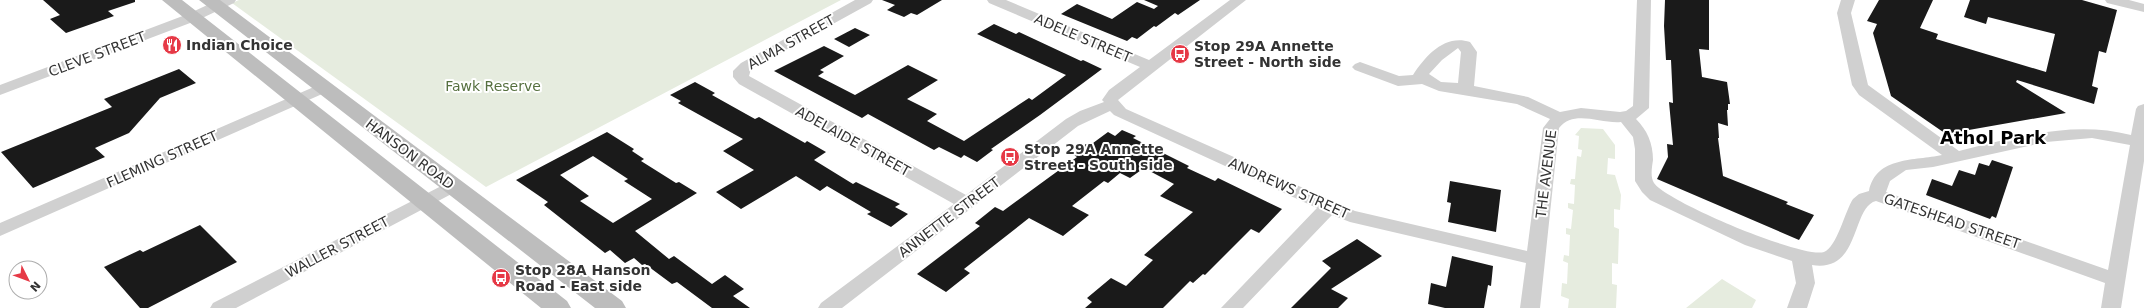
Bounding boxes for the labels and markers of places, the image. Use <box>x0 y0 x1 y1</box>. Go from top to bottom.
restaurant icon: Indian Choice <box>161 34 183 56</box>
place label: Indian Choice <box>186 37 293 53</box>
place label: Stop 29A Annette Street - North side <box>1194 38 1341 70</box>
bus stop icon: Stop 29A Annette Street - North side <box>1169 43 1191 65</box>
place label: Stop 29A Annette Street - South side <box>1024 141 1173 173</box>
bus stop icon: Stop 29A Annette Street - South side <box>999 146 1021 168</box>
place label: Stop 28A Hanson Road - East side <box>515 262 651 294</box>
bus stop icon: Stop 28A Hanson Road - East side <box>490 267 512 289</box>

